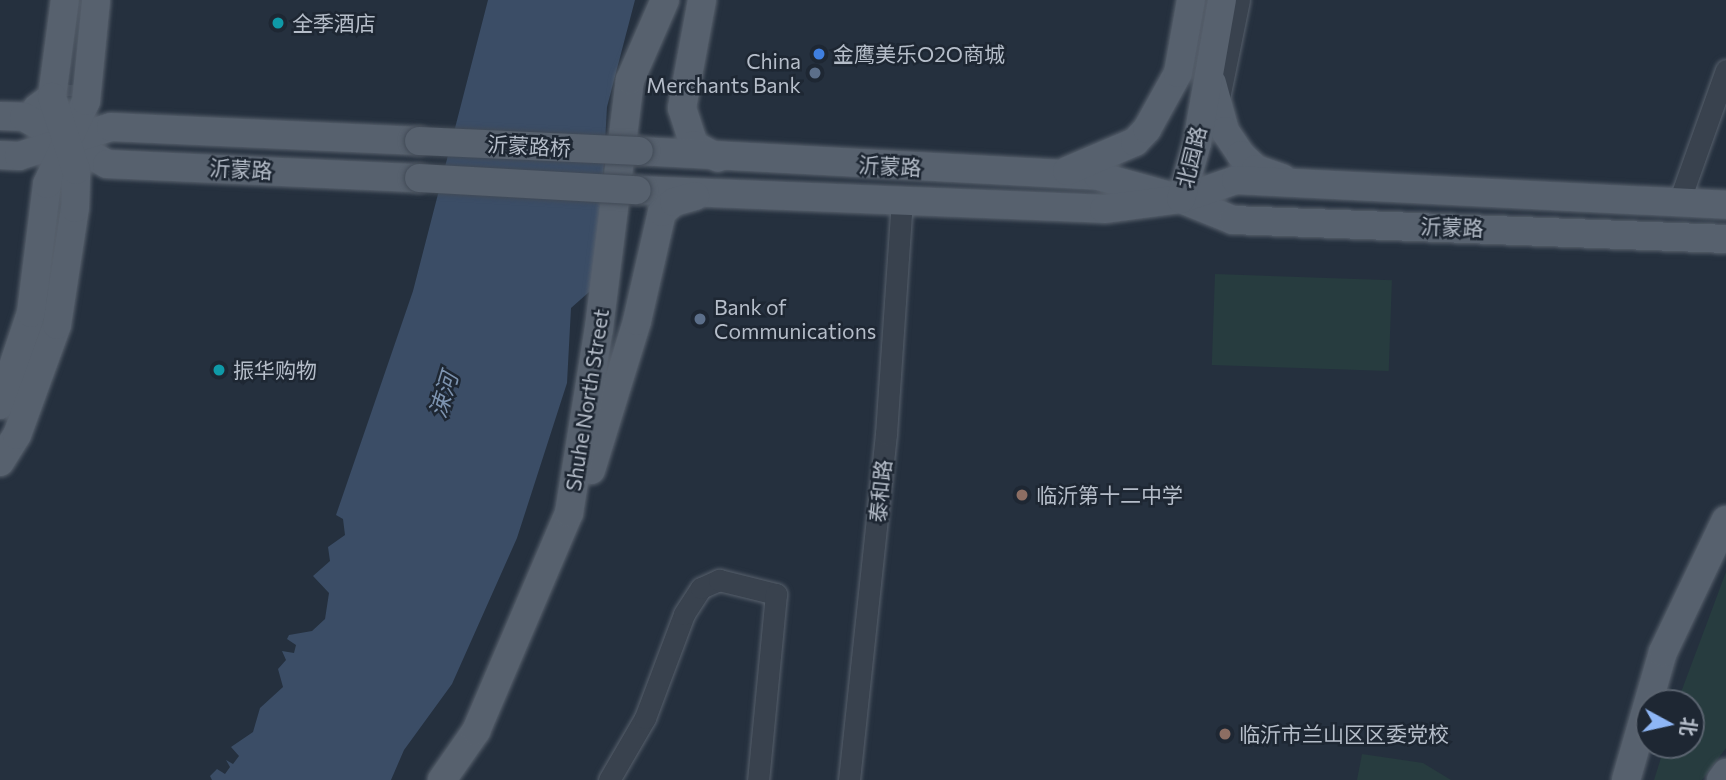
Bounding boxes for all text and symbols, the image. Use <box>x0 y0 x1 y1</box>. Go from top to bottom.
place label: 全季酒店 <box>292 10 376 36</box>
marker: 全季酒店 <box>270 15 286 31</box>
place label: 金鹰美乐O2O商城 <box>833 41 1005 67</box>
marker: 金鹰美乐O2O商城 <box>811 46 827 62</box>
place label: China Merchants Bank <box>646 48 801 98</box>
marker: China Merchants Bank <box>807 65 823 81</box>
street label: 北园路 <box>1171 123 1211 191</box>
street label: 沂蒙路桥 <box>486 131 572 161</box>
street label: 沂蒙路 <box>858 152 922 180</box>
street label: 沂蒙路 <box>209 155 273 183</box>
street label: 沂蒙路 <box>1420 213 1484 241</box>
place label: Bank of Communications <box>714 294 876 344</box>
street label: Shuhe North Street <box>560 307 614 493</box>
marker: Bank of Communications <box>692 311 708 327</box>
place label: 振华购物 <box>233 357 317 383</box>
marker: 振华购物 <box>211 362 227 378</box>
water label: 涑河 <box>423 369 463 421</box>
street label: 泰和路 <box>864 458 896 524</box>
place label: 临沂第十二中学 <box>1036 482 1183 508</box>
marker: 临沂第十二中学 <box>1014 487 1030 503</box>
north arrow <box>1635 689 1705 759</box>
text: 北 <box>1677 716 1702 738</box>
place label: 临沂市兰山区区委党校 <box>1239 721 1449 747</box>
marker: 临沂市兰山区区委党校 <box>1217 726 1233 742</box>

